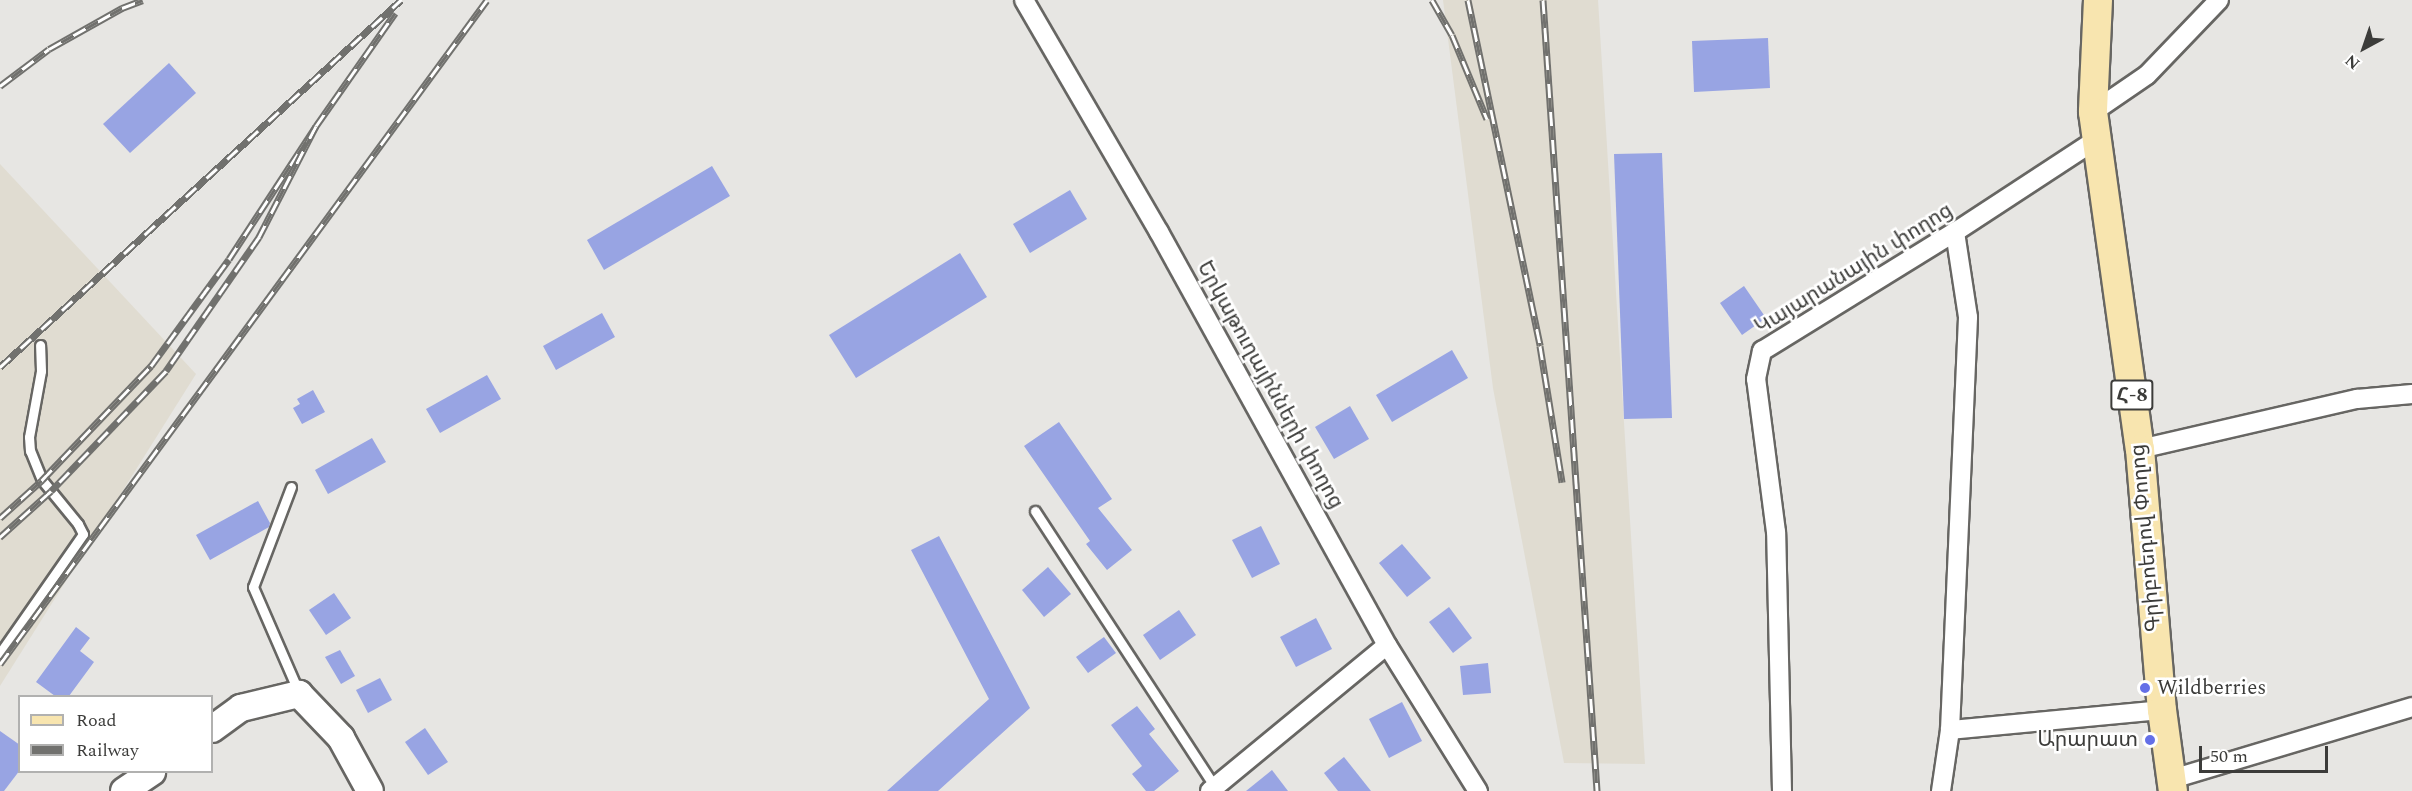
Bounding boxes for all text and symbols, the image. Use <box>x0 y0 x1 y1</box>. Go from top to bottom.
north arrow <box>2334 18 2394 78</box>
text: N <box>2340 48 2365 75</box>
street label: Կայարանային փողոց <box>1751 198 1957 340</box>
street label: Երկաթուղայինների փողոց <box>1191 257 1349 513</box>
road number: Հ-8 <box>2110 378 2154 412</box>
street label: Գրիբոեդով Փողոց <box>2125 443 2167 633</box>
place label: Wildberries <box>2157 675 2266 701</box>
marker: Wildberries <box>2138 681 2152 695</box>
legend <box>18 695 213 773</box>
text: Road <box>76 707 117 734</box>
place label: Արարատ <box>2037 727 2138 753</box>
marker: Արարատ <box>2143 733 2157 747</box>
scale bar <box>2202 734 2331 772</box>
text: Railway <box>76 737 139 764</box>
text: 50 m <box>2210 743 2248 770</box>

